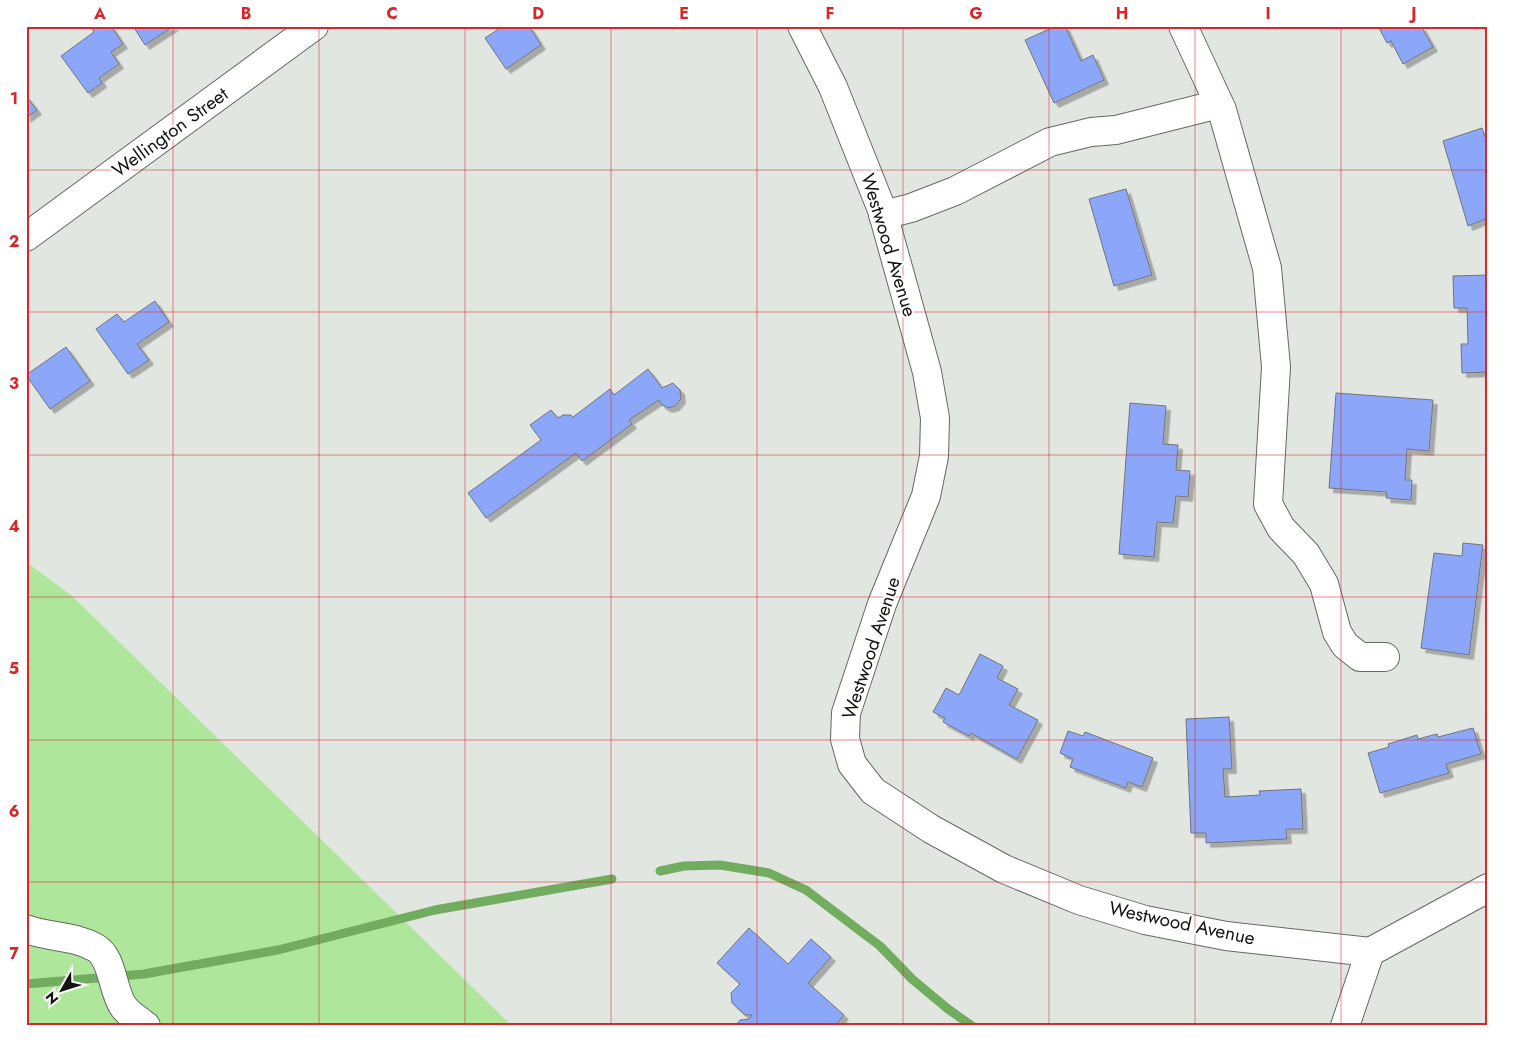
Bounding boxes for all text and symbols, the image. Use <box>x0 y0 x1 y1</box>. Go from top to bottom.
text: A <box>93 2 106 25</box>
text: B <box>241 2 251 25</box>
text: C <box>386 2 398 25</box>
text: D <box>532 2 544 25</box>
text: E <box>679 2 689 25</box>
text: F <box>826 2 834 25</box>
text: G <box>969 2 983 25</box>
text: H <box>1116 2 1128 25</box>
text: I <box>1265 2 1271 25</box>
text: J <box>1408 2 1417 25</box>
street label: Wellington Street <box>106 80 234 183</box>
text: 1 <box>10 87 18 110</box>
street label: Westwood Avenue <box>854 170 924 320</box>
text: 2 <box>9 230 19 253</box>
text: 3 <box>9 372 19 395</box>
text: 4 <box>8 515 20 538</box>
street label: Westwood Avenue <box>835 573 907 723</box>
text: 5 <box>9 657 19 680</box>
text: 6 <box>9 800 19 823</box>
street label: Westwood Avenue <box>1107 894 1258 952</box>
text: 7 <box>9 942 19 965</box>
north arrow <box>38 964 88 1014</box>
text: N <box>41 988 63 1009</box>

